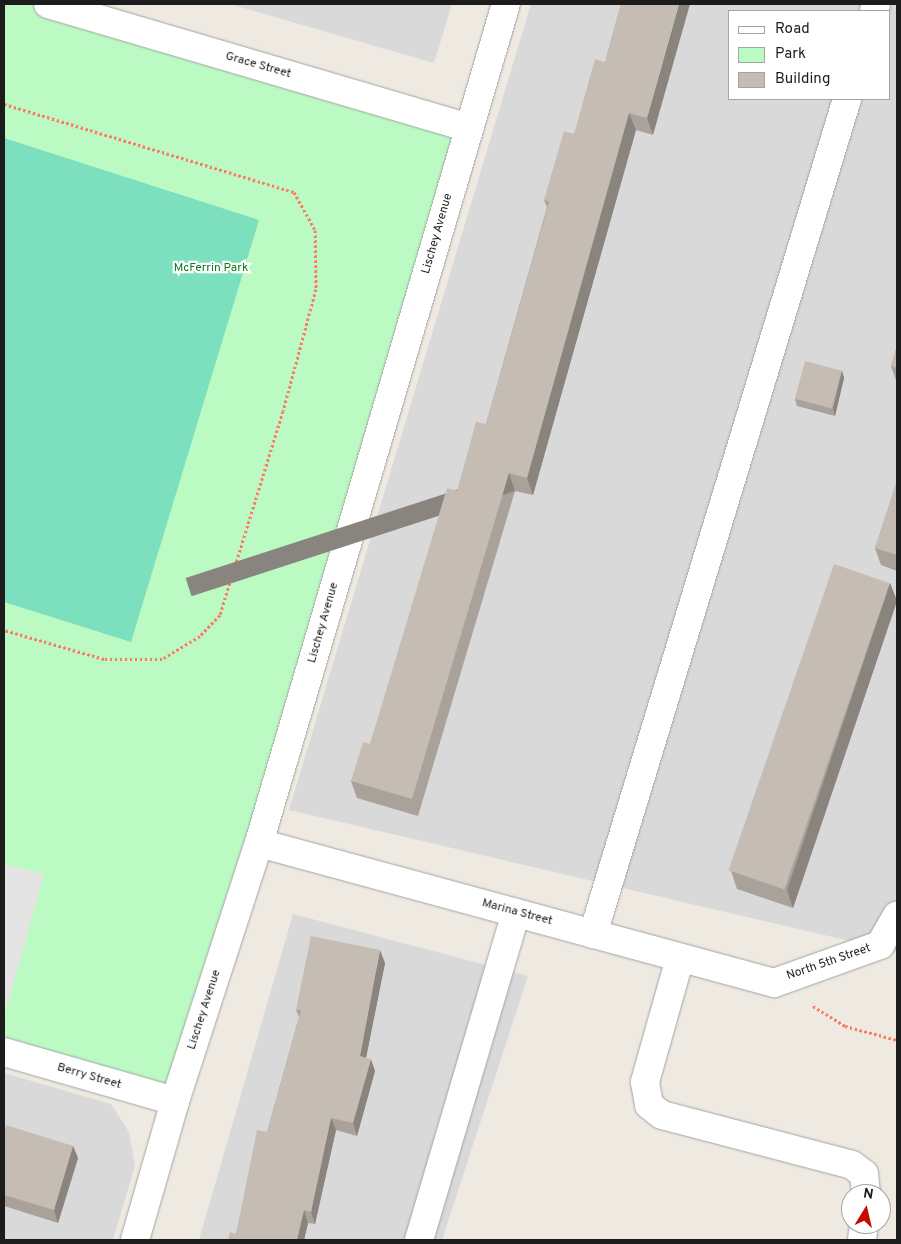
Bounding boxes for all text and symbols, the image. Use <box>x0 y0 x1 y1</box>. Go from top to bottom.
legend <box>728 10 891 100</box>
text: Road <box>775 20 810 39</box>
text: Park <box>775 45 806 64</box>
street label: Grace Street <box>224 50 292 82</box>
text: Building <box>775 70 830 89</box>
street label: Lischey Avenue <box>420 192 456 276</box>
park label: McFerrin Park <box>174 262 248 276</box>
street label: Lischey Avenue <box>306 581 342 665</box>
street label: Marina Street <box>480 897 554 929</box>
street label: North 5th Street <box>785 942 873 984</box>
street label: Lischey Avenue <box>185 968 225 1052</box>
street label: Berry Street <box>55 1061 123 1093</box>
north arrow <box>841 1184 891 1234</box>
text: N <box>862 1185 875 1204</box>

